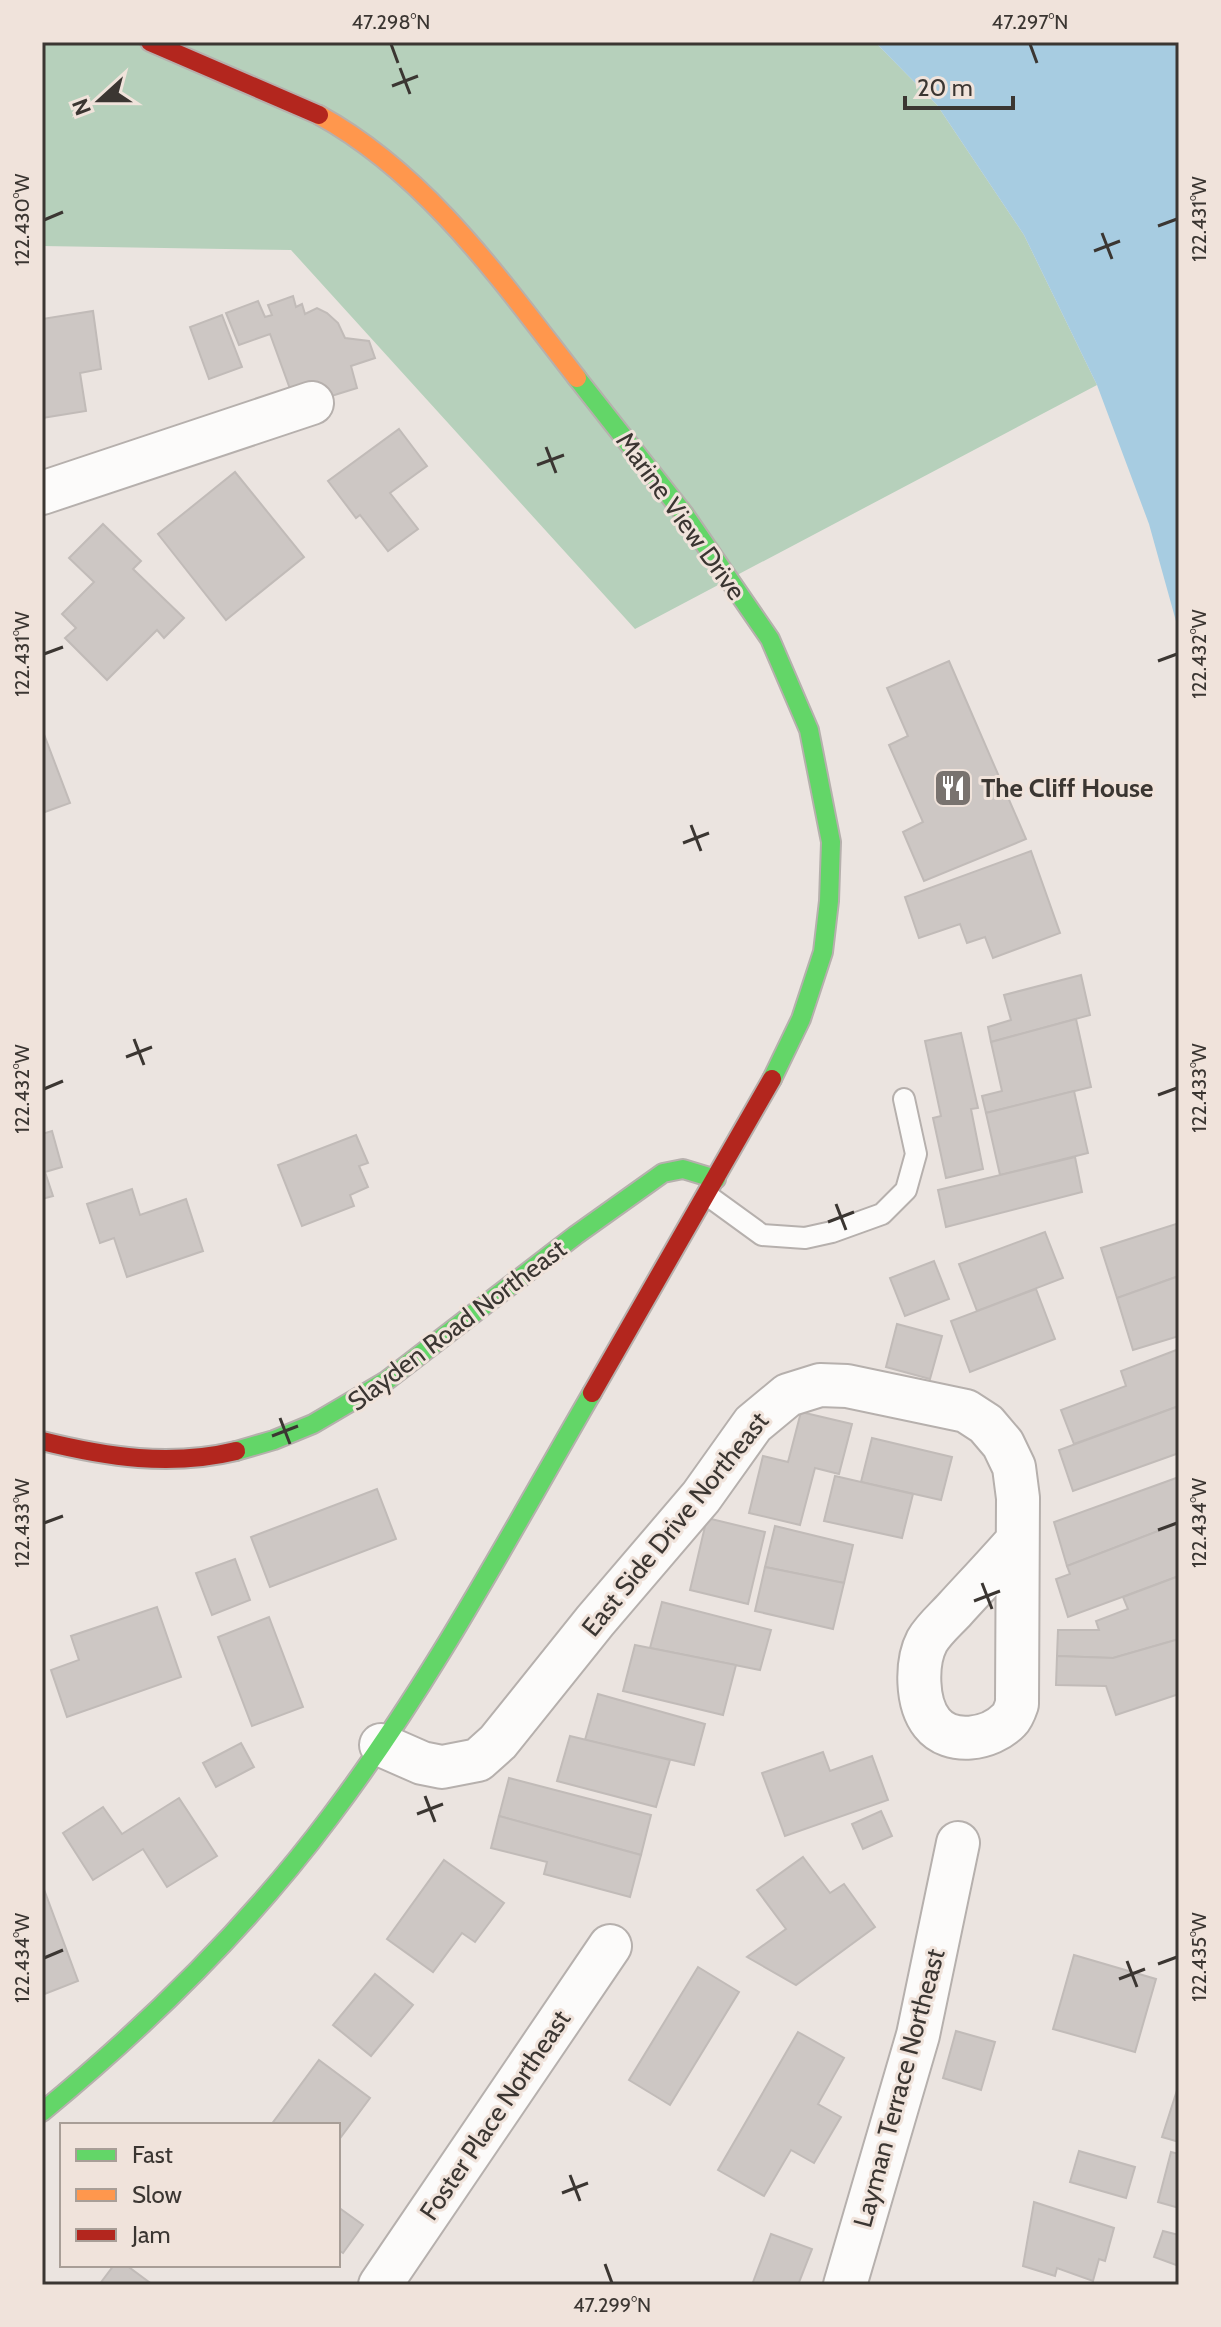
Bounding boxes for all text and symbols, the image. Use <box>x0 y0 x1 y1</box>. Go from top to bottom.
text: 47.298°N <box>352 10 430 34</box>
text: 47.297°N <box>992 10 1068 34</box>
north arrow <box>60 60 140 140</box>
scale bar <box>905 60 1013 110</box>
text: 20 m <box>917 73 973 102</box>
text: N <box>66 95 97 119</box>
text: 122.430°W <box>10 174 34 266</box>
text: 122.431°W <box>1187 176 1211 262</box>
street label: Marine View Drive <box>609 426 753 606</box>
text: 122.432°W <box>1187 609 1211 699</box>
text: 122.431°W <box>10 611 34 697</box>
restaurant icon: The Cliff House <box>932 767 974 809</box>
place label: The Cliff House <box>981 772 1153 804</box>
text: 122.433°W <box>1187 1043 1211 1133</box>
text: 122.432°W <box>10 1044 34 1134</box>
street label: Slayden Road Northeast <box>342 1232 573 1418</box>
street label: East Side Drive Northeast <box>575 1405 775 1643</box>
text: 122.433°W <box>10 1478 34 1568</box>
text: 122.434°W <box>1187 1478 1211 1568</box>
text: 122.435°W <box>1187 1912 1211 2002</box>
text: 122.434°W <box>10 1913 34 2003</box>
street label: Layman Terrace Northeast <box>846 1945 952 2231</box>
street label: Foster Place Northeast <box>413 2004 577 2226</box>
legend <box>60 2123 340 2267</box>
text: Fast <box>132 2140 173 2169</box>
text: Slow <box>132 2180 182 2209</box>
text: Jam <box>131 2220 170 2249</box>
text: 47.299°N <box>573 2293 651 2317</box>

